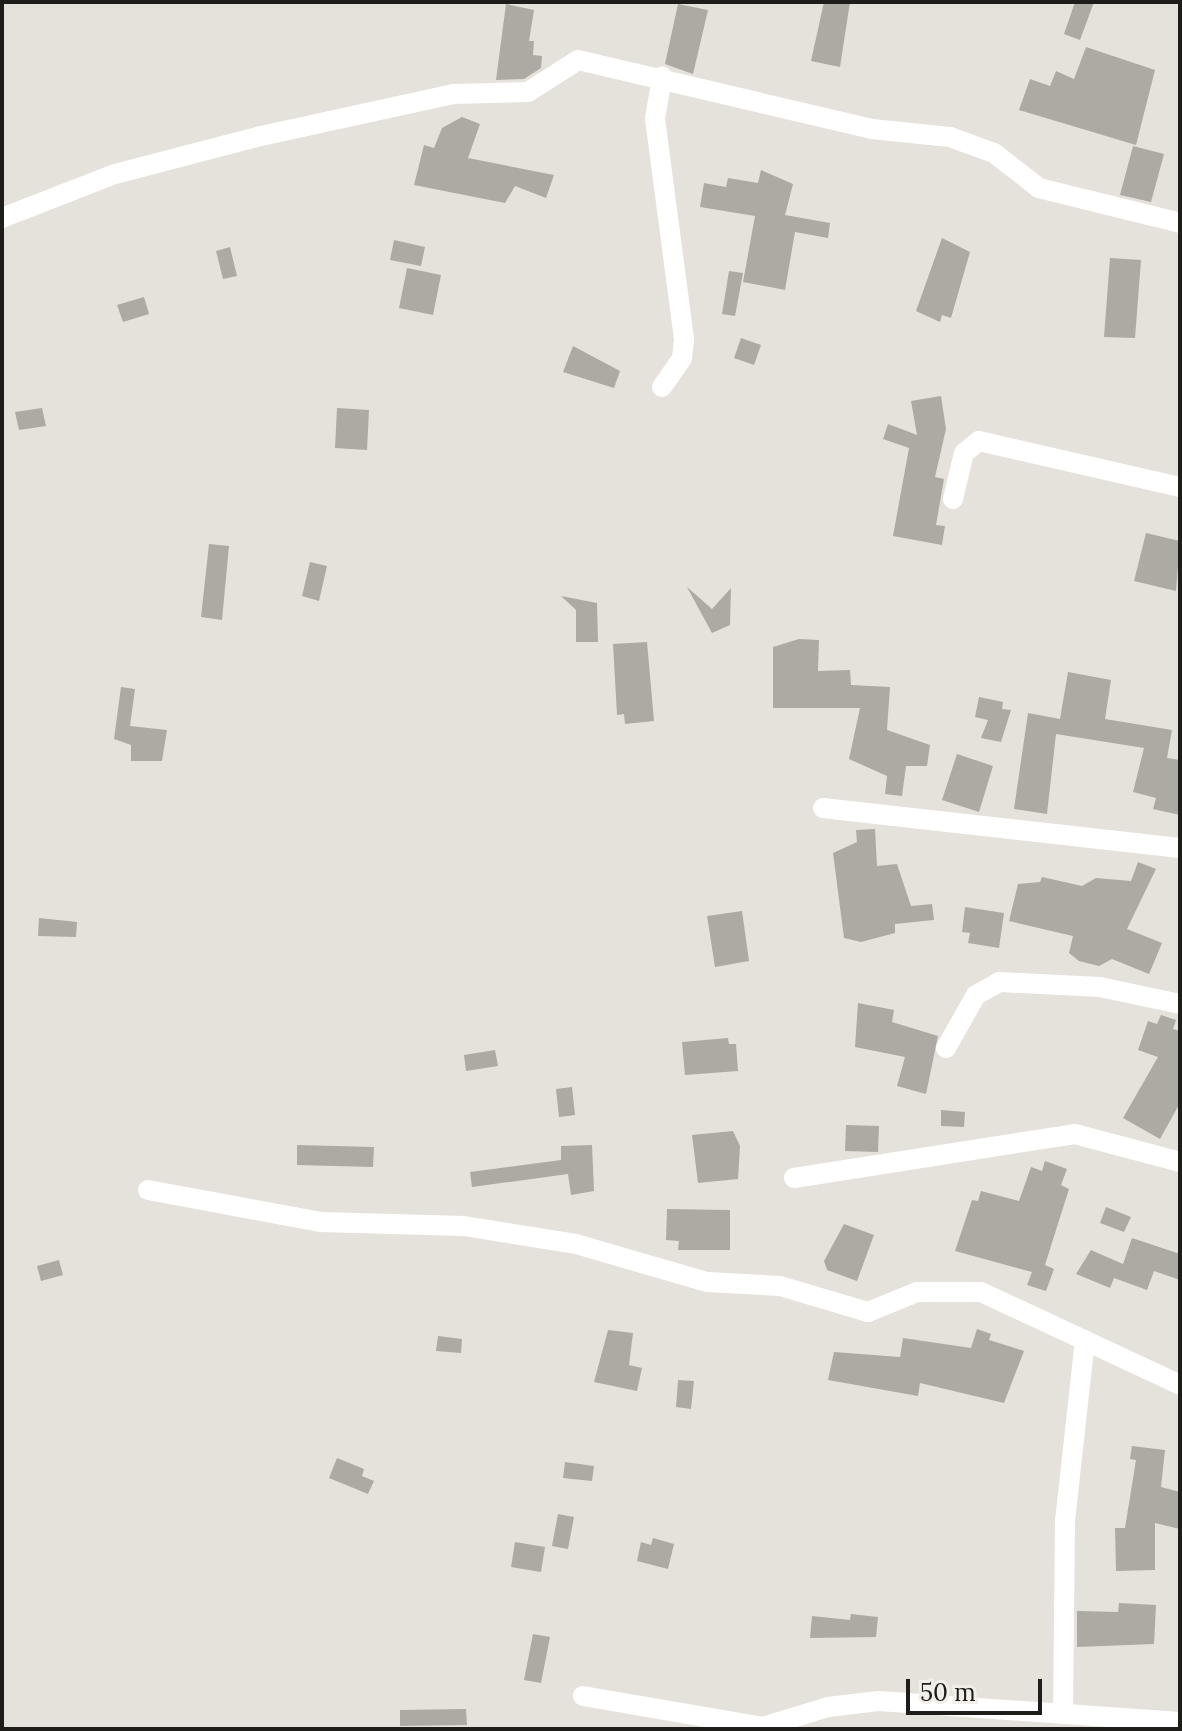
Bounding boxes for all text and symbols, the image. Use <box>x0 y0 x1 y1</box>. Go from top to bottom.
scale bar <box>910 1663 1046 1713</box>
text: 50 m <box>920 1677 976 1708</box>

